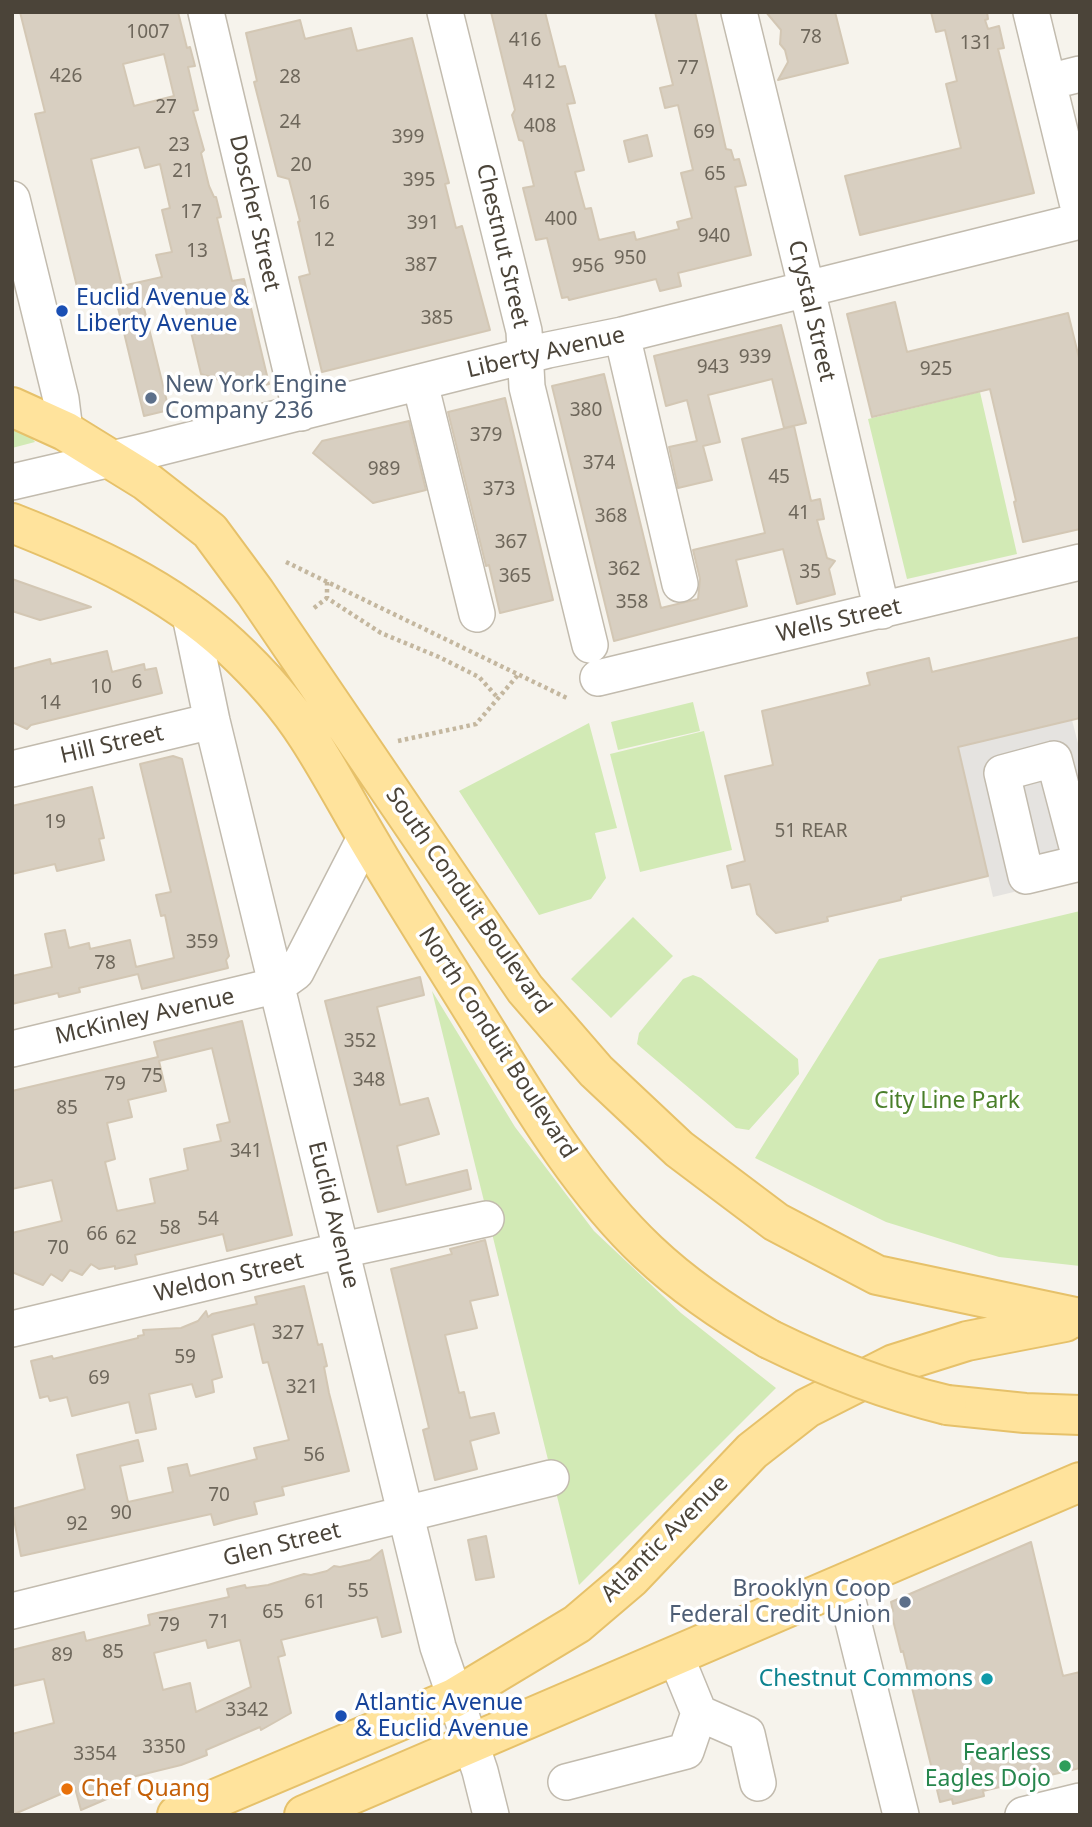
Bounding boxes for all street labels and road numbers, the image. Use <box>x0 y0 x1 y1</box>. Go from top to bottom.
street label: Doscher Street <box>223 132 285 294</box>
street label: Chestnut Street <box>470 161 534 331</box>
street label: Crystal Street <box>781 238 841 384</box>
street label: Liberty Avenue <box>464 321 628 385</box>
street label: Wells Street <box>774 593 904 649</box>
street label: Hill Street <box>58 720 166 770</box>
street label: South Conduit Boulevard <box>379 783 557 1019</box>
street label: North Conduit Boulevard <box>412 922 582 1164</box>
street label: McKinley Avenue <box>53 983 237 1051</box>
street label: Euclid Avenue <box>301 1139 365 1291</box>
street label: Weldon Street <box>152 1247 306 1309</box>
street label: Atlantic Avenue <box>596 1470 734 1608</box>
street label: Glen Street <box>220 1517 344 1573</box>

